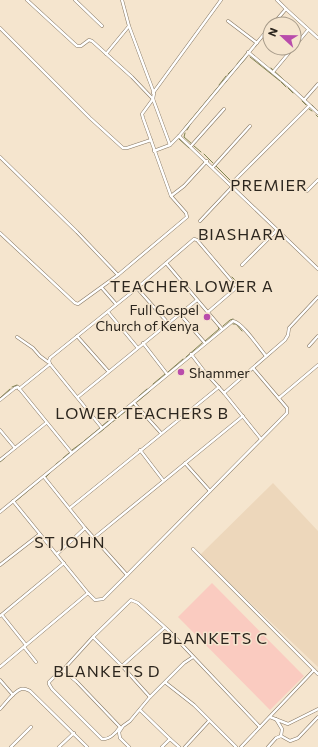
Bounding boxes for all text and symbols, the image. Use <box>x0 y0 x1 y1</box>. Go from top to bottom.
north arrow <box>262 16 302 56</box>
text: N <box>265 26 280 38</box>
district label: PREMIER <box>230 175 308 194</box>
district label: BIASHARA <box>198 224 286 243</box>
district label: TEACHER LOWER A <box>110 276 274 295</box>
place label: Full Gospel Church of Kenya <box>96 301 199 334</box>
marker: Full Gospel Church of Kenya <box>202 312 212 322</box>
place label: Shammer <box>189 364 250 381</box>
marker: Shammer <box>176 367 186 377</box>
district label: LOWER TEACHERS B <box>55 403 229 422</box>
district label: ST JOHN <box>34 532 106 551</box>
district label: BLANKETS C <box>162 628 268 647</box>
district label: BLANKETS D <box>53 661 161 680</box>

